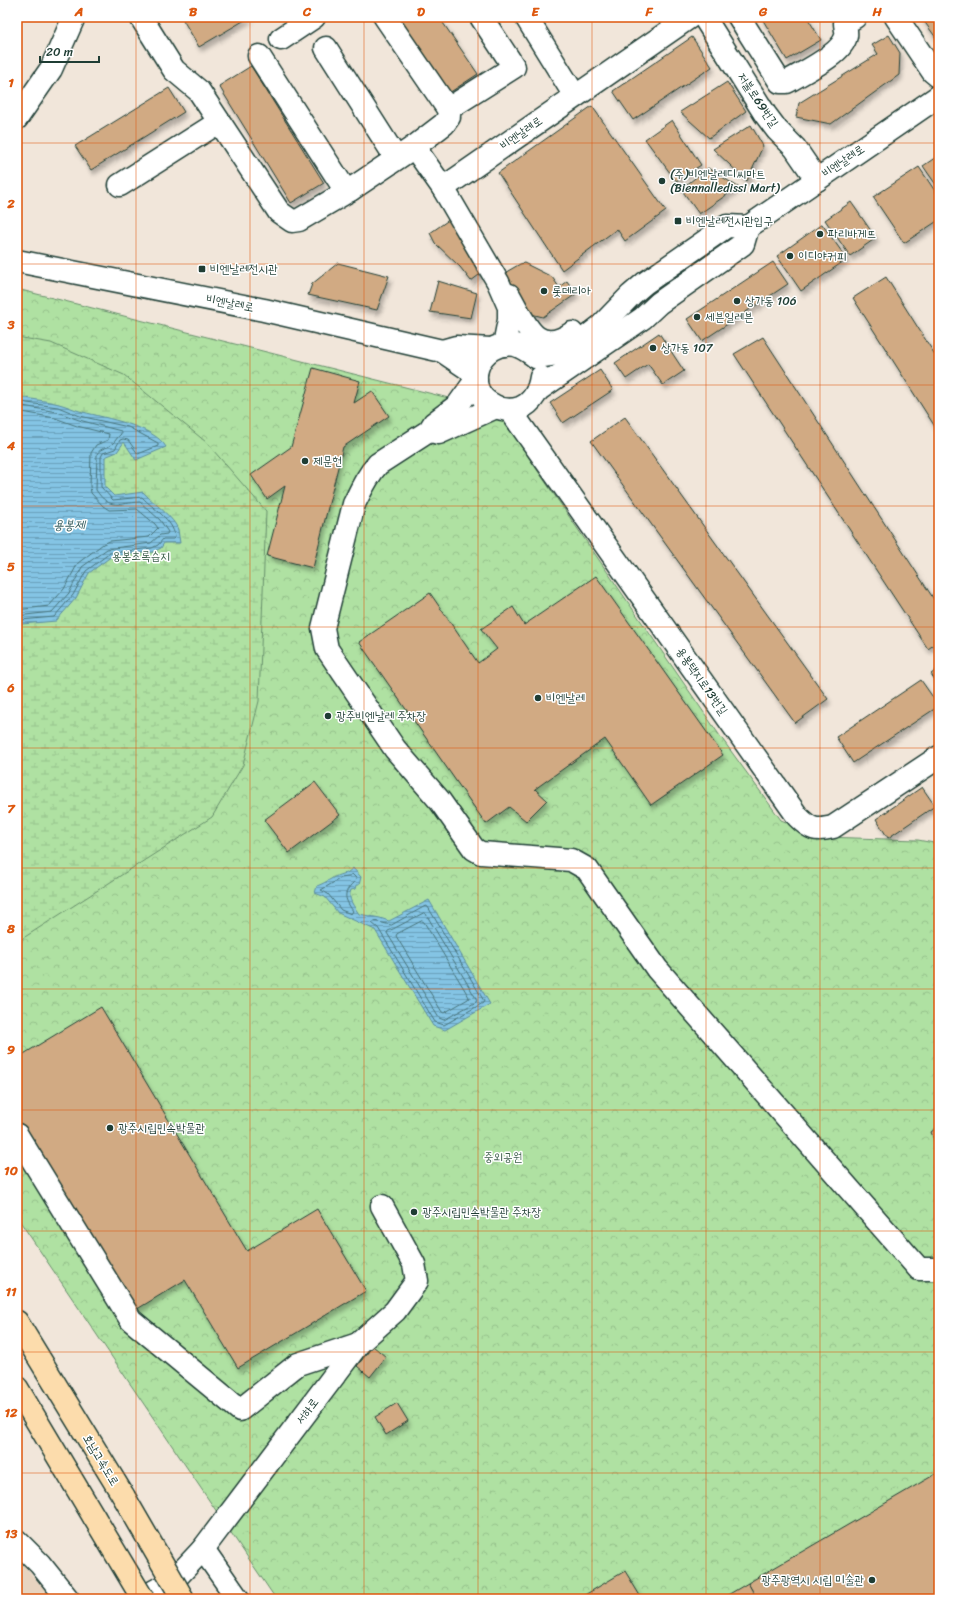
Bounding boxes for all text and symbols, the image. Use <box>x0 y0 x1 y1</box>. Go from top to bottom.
text: A <box>74 0 83 23</box>
text: B <box>189 0 198 23</box>
text: C <box>302 0 312 23</box>
text: D <box>417 0 425 23</box>
text: E <box>531 0 540 23</box>
text: F <box>644 0 653 23</box>
text: G <box>758 0 768 23</box>
text: H <box>871 0 882 23</box>
scale bar <box>40 38 99 64</box>
text: 20 m <box>46 41 73 63</box>
street label: 저불로69번길 <box>731 68 785 132</box>
text: 1 <box>8 71 14 94</box>
street label: 비엔날레로 <box>495 110 547 156</box>
street label: 비엔날레로 <box>817 138 869 184</box>
place label: (주)비엔날레디씨마트 (Biennalledissi Mart) <box>670 163 780 199</box>
marker: (주)비엔날레디씨마트 (Biennalledissi Mart) <box>657 176 667 186</box>
text: 2 <box>6 192 15 215</box>
place label: 비엔날레전시관입구 <box>686 210 773 232</box>
marker: 비엔날레전시관입구 <box>673 216 683 226</box>
place label: 파리바게뜨 <box>828 223 876 245</box>
marker: 파리바게뜨 <box>815 229 825 239</box>
place label: 이디야커피 <box>798 245 846 267</box>
marker: 이디야커피 <box>785 251 795 261</box>
place label: 비엔날레전시관 <box>210 258 278 280</box>
marker: 비엔날레전시관 <box>197 264 207 274</box>
place label: 롯데리아 <box>552 280 591 302</box>
marker: 롯데리아 <box>539 286 549 296</box>
street label: 비엔날레로 <box>204 288 256 318</box>
place label: 상가동 106 <box>745 290 797 312</box>
marker: 상가동 106 <box>732 296 742 306</box>
place label: 세븐일레븐 <box>705 306 753 328</box>
marker: 세븐일레븐 <box>692 312 702 322</box>
text: 3 <box>6 313 15 336</box>
place label: 상가동 107 <box>661 337 714 359</box>
marker: 상가동 107 <box>648 343 658 353</box>
text: 4 <box>6 434 16 457</box>
place label: 제문헌 <box>313 450 342 472</box>
marker: 제문헌 <box>300 456 310 466</box>
water label: 용봉제 <box>53 513 87 536</box>
park label: 용봉초록습지 <box>112 545 170 567</box>
text: 5 <box>7 555 15 578</box>
street label: 용봉택지로13번길 <box>670 642 734 720</box>
text: 6 <box>6 676 15 699</box>
place label: 비엔날레 <box>546 687 585 709</box>
marker: 비엔날레 <box>533 693 543 703</box>
place label: 광주비엔날레 주차장 <box>336 705 426 727</box>
marker: 광주비엔날레 주차장 <box>323 711 333 721</box>
text: 7 <box>7 797 16 820</box>
text: 8 <box>6 917 15 940</box>
text: 9 <box>7 1038 15 1061</box>
place label: 광주시립민속박물관 <box>118 1117 205 1139</box>
marker: 광주시립민속박물관 <box>105 1123 115 1133</box>
park label: 중외공원 <box>484 1146 522 1168</box>
text: 10 <box>4 1159 18 1182</box>
place label: 광주시립민속박물관 주차장 <box>422 1201 541 1223</box>
marker: 광주시립민속박물관 주차장 <box>409 1207 419 1217</box>
text: 11 <box>5 1280 17 1303</box>
street label: 서하로 <box>289 1393 325 1429</box>
text: 12 <box>4 1401 18 1424</box>
street label: 호남고속도로 <box>77 1430 125 1490</box>
text: 13 <box>5 1522 18 1545</box>
place label: 광주광역시 시립 미술관 <box>761 1569 864 1591</box>
marker: 광주광역시 시립 미술관 <box>867 1575 877 1585</box>

